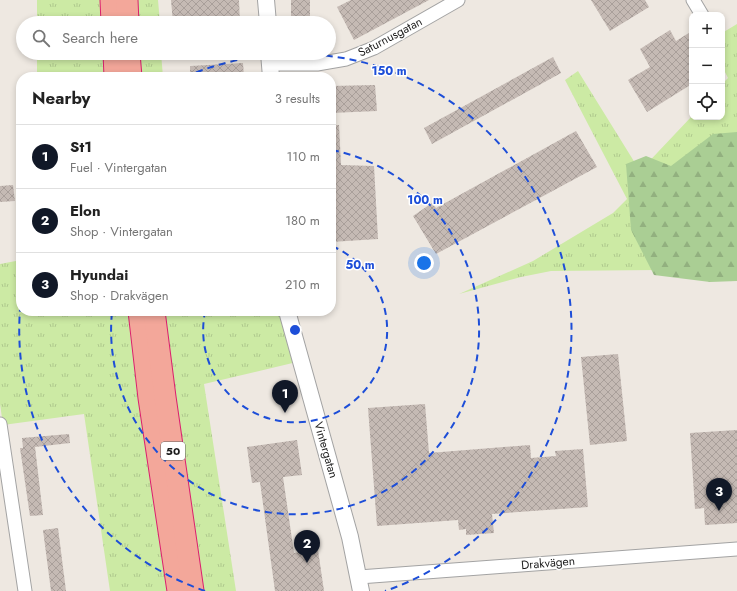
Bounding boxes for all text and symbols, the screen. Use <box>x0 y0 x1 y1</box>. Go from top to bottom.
street label: Saturnusgatan <box>355 12 425 62</box>
map controls <box>689 12 725 120</box>
button: + <box>689 12 725 48</box>
search box <box>16 16 336 60</box>
icon: search <box>30 27 52 49</box>
text: Search here <box>62 27 138 49</box>
button: − <box>689 48 725 84</box>
text: 150 m <box>371 62 407 80</box>
button: locate <box>689 84 725 120</box>
text: Nearby <box>32 86 90 110</box>
text: 3 results <box>275 89 320 108</box>
text: St1 <box>70 136 92 158</box>
text: 1 <box>42 147 48 166</box>
text: 110 m <box>286 147 320 166</box>
text: Fuel · Vintergatan <box>70 158 167 177</box>
text: 100 m <box>407 191 443 209</box>
text: Elon <box>70 200 101 222</box>
text: 2 <box>41 211 49 230</box>
text: 180 m <box>285 211 320 230</box>
text: Shop · Vintergatan <box>70 222 173 241</box>
your location <box>414 253 434 273</box>
text: 50 m <box>345 256 375 274</box>
text: Hyundai <box>70 264 128 286</box>
text: 3 <box>41 275 49 294</box>
text: 210 m <box>285 275 320 294</box>
text: Shop · Drakvägen <box>70 286 169 305</box>
centre of rings <box>288 323 302 337</box>
pin: 1 <box>272 380 298 413</box>
street label: Vintergatan <box>309 420 343 480</box>
road number: 50 <box>161 442 185 460</box>
pin: 3 <box>706 478 732 511</box>
pin: 2 <box>294 530 320 563</box>
street label: Drakvägen <box>520 552 576 574</box>

